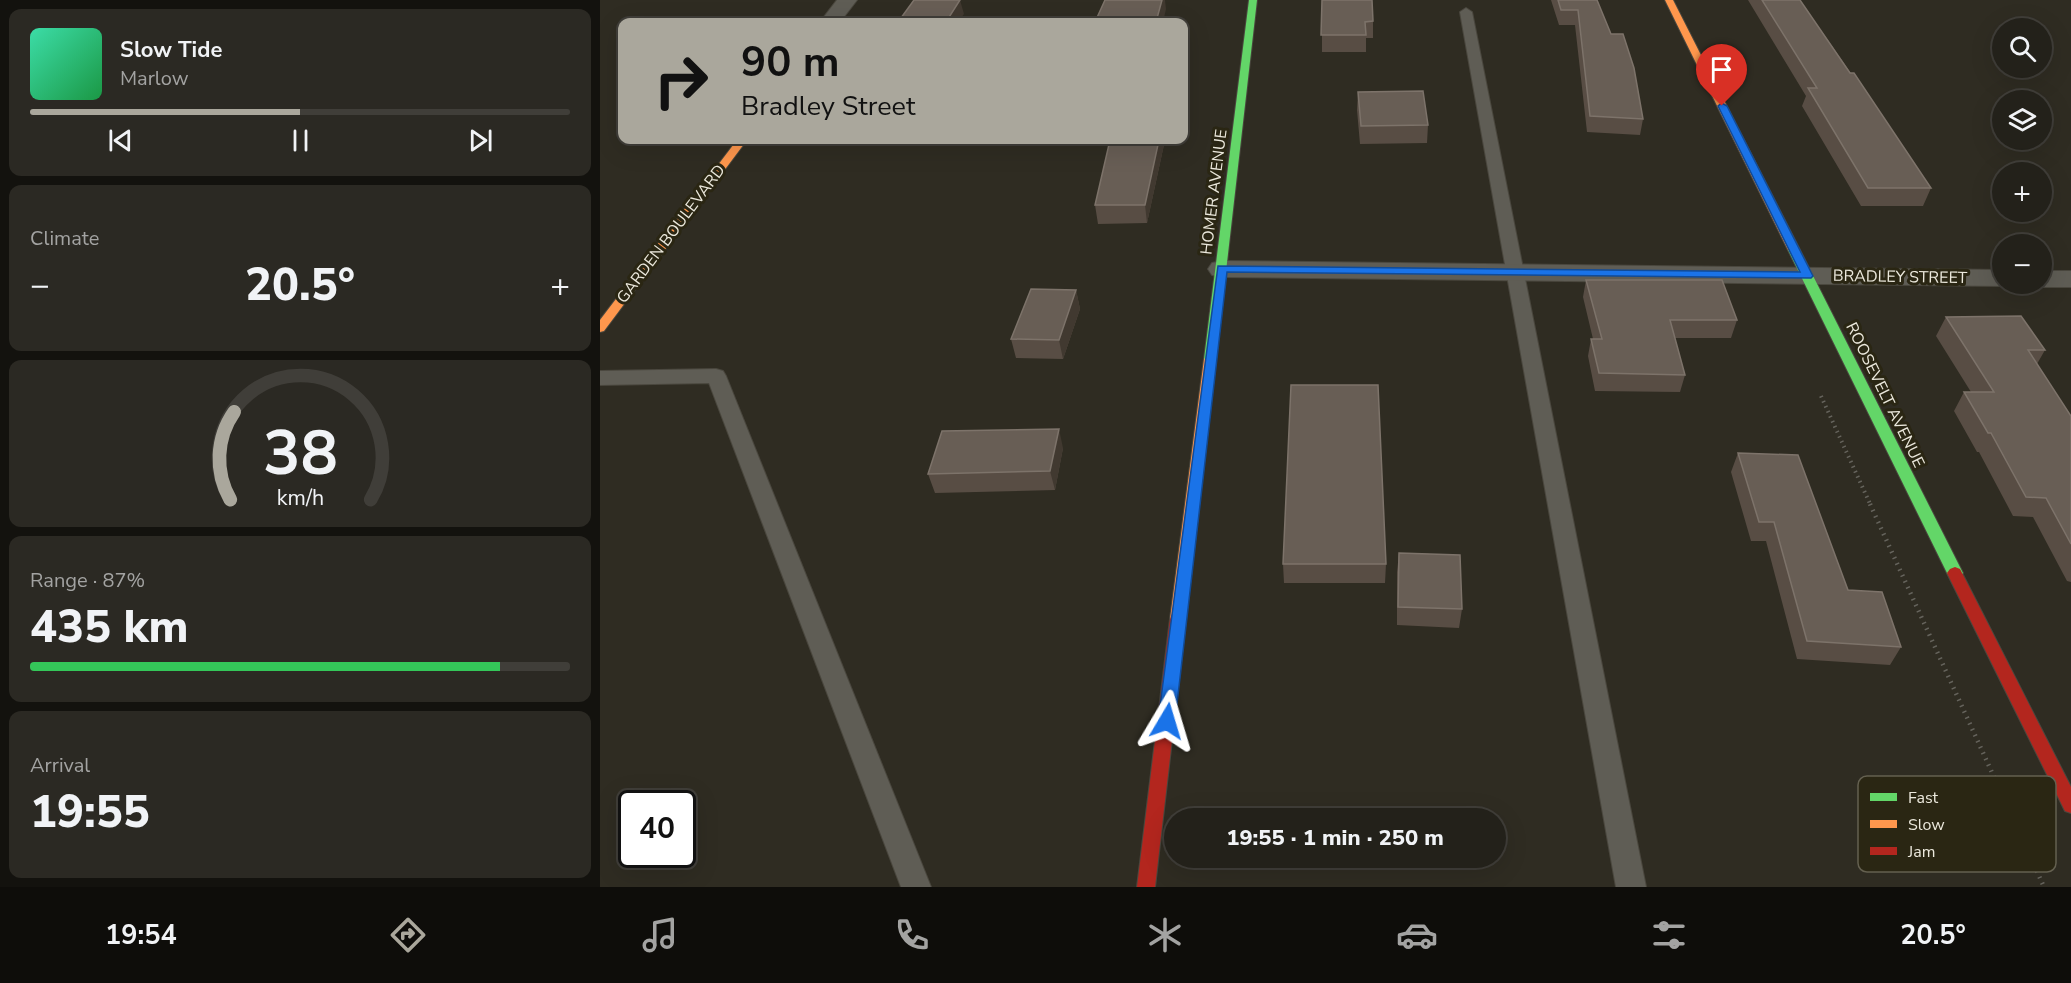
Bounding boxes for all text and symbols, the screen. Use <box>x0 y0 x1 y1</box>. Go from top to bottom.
map controls <box>1992 18 2052 294</box>
button: search <box>1992 18 2052 78</box>
text: 90 m <box>741 34 840 91</box>
text: Slow Tide <box>120 35 222 65</box>
icon: right <box>642 42 720 120</box>
pin <box>1696 44 1747 106</box>
icon: arrive <box>1705 53 1738 86</box>
text: Marlow <box>120 65 188 92</box>
text: Bradley Street <box>741 88 915 125</box>
button: layers <box>1992 90 2052 150</box>
icon: previous <box>104 124 137 157</box>
icon: pause <box>284 124 317 157</box>
icon: next <box>464 124 497 157</box>
street label: HOMER AVENUE <box>1195 128 1233 256</box>
street label: GARDEN BOULEVARD <box>612 160 730 308</box>
button: + <box>1992 162 2052 222</box>
text: Climate <box>30 225 99 252</box>
button: − <box>1992 234 2052 294</box>
text: 20.5° <box>245 255 355 316</box>
text: − <box>30 263 50 308</box>
text: + <box>550 263 570 308</box>
street label: BRADLEY STREET <box>1833 265 1968 289</box>
street label: ROOSEVELT AVENUE <box>1840 319 1930 471</box>
text: 38 <box>263 412 337 497</box>
text: km/h <box>276 484 324 514</box>
text: Range · 87% <box>30 567 145 594</box>
text: 435 km <box>30 597 189 658</box>
position arrow <box>1135 689 1199 753</box>
text: Arrival <box>30 752 90 779</box>
legend <box>1858 776 2056 872</box>
text: 19:55 <box>30 782 150 843</box>
text: Fast <box>1908 787 1939 809</box>
speed limit sign: 40 <box>618 790 696 868</box>
text: Slow <box>1908 814 1945 836</box>
text: 19:55 · 1 min · 250 m <box>1226 823 1444 853</box>
text: Jam <box>1907 841 1935 863</box>
icon: directions <box>387 914 429 956</box>
icon: music <box>639 914 681 956</box>
icon: phone <box>891 914 933 956</box>
icon: climate <box>1144 914 1186 956</box>
icon: car <box>1396 914 1438 956</box>
icon: filters <box>1648 914 1690 956</box>
text: 19:54 <box>105 917 177 954</box>
text: 20.5° <box>1900 917 1966 954</box>

